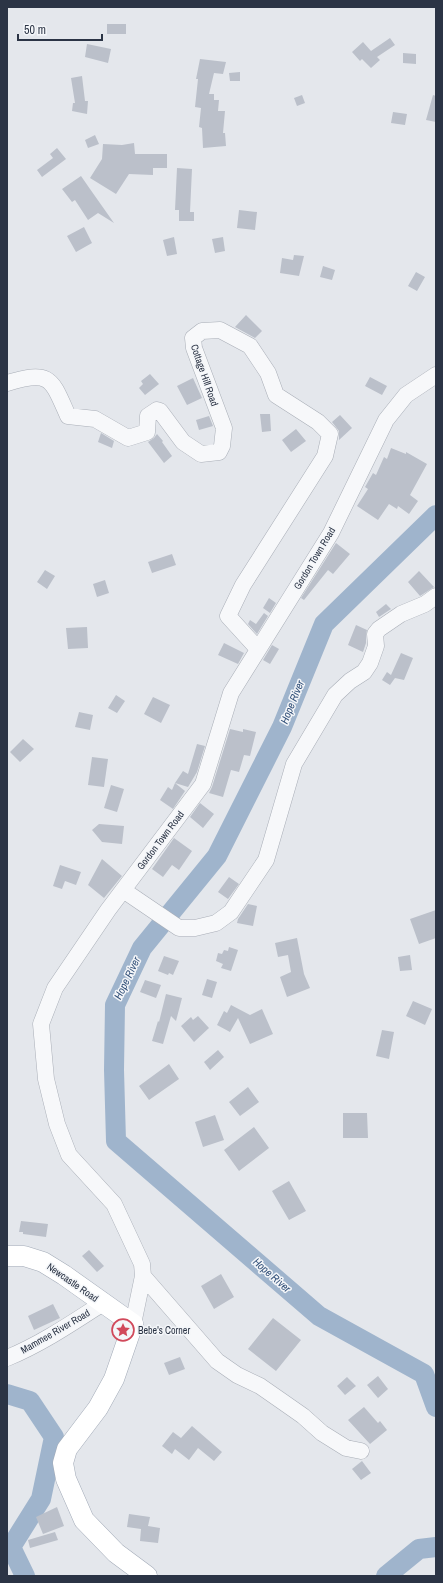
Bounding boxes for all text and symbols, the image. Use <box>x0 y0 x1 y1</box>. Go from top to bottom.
scale bar <box>18 16 102 42</box>
text: 50 m <box>24 22 46 38</box>
street label: Cottage Hill Road <box>188 342 221 408</box>
street label: Gordon Town Road <box>291 525 338 592</box>
water label: Hope River <box>277 677 307 726</box>
street label: Gordon Town Road <box>134 808 187 872</box>
water label: Hope River <box>111 954 144 1002</box>
water label: Hope River <box>250 1255 295 1296</box>
street label: Newcastle Road <box>45 1260 101 1305</box>
street label: Mammee River Road <box>18 1306 92 1357</box>
place icon: Bebe's Corner <box>110 1317 136 1343</box>
place label: Bebe's Corner <box>138 1324 190 1337</box>

